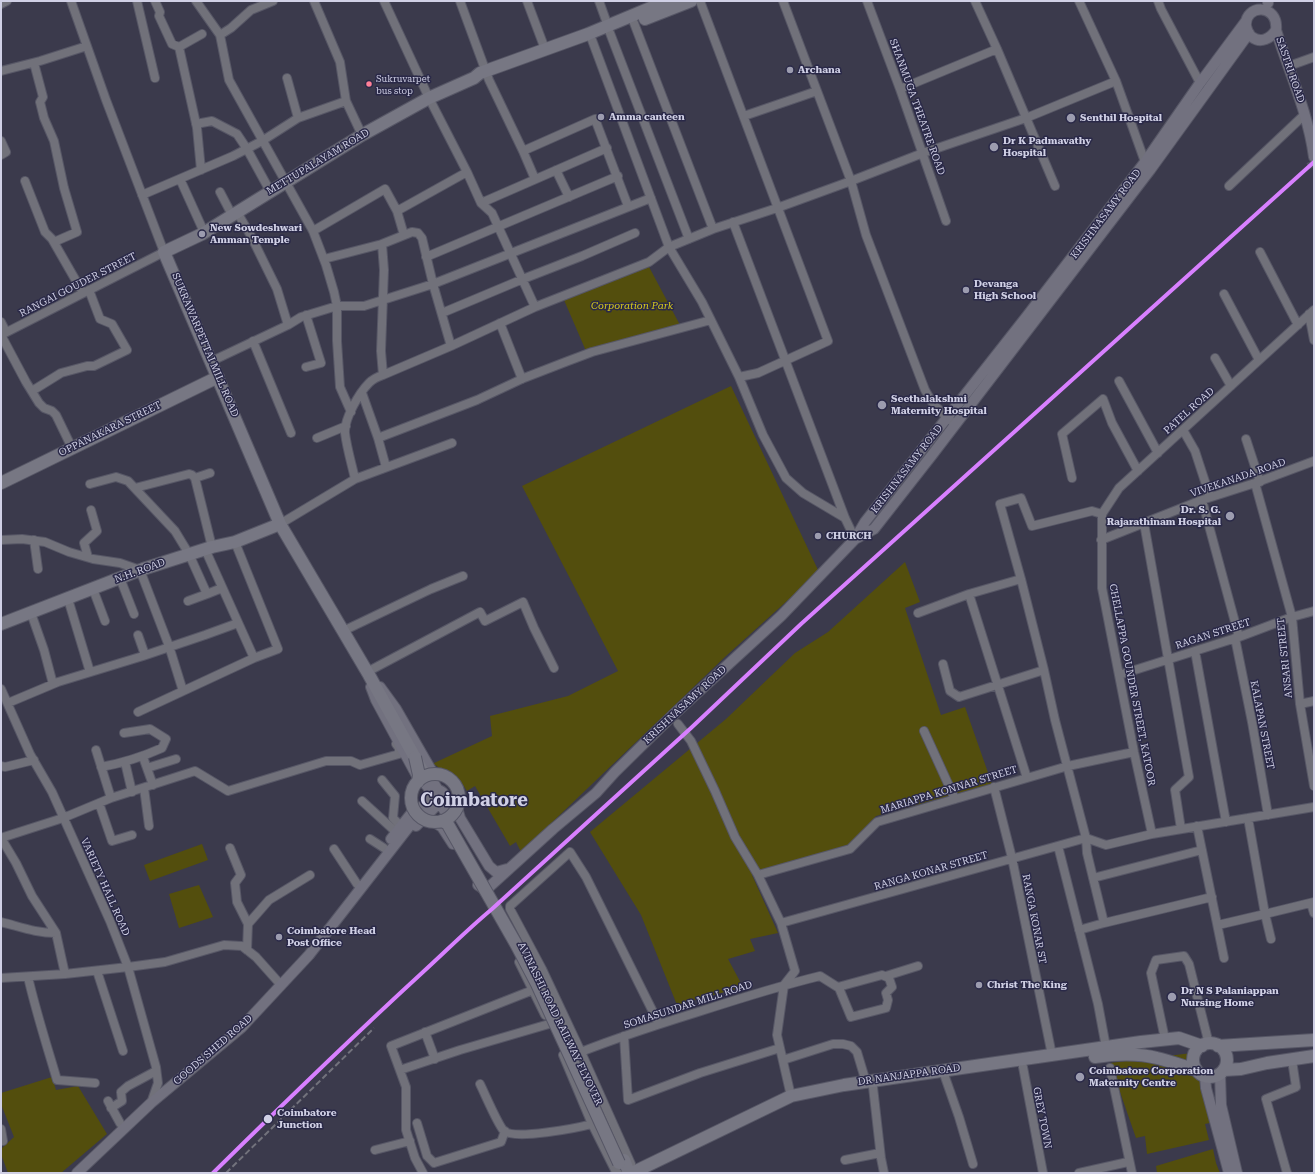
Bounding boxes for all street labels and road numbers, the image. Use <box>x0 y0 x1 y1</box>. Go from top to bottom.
street label: SASTRI ROAD <box>1273 36 1307 104</box>
street label: SHANMUGA THEATRE ROAD <box>887 37 947 177</box>
street label: METTUPALAYAM ROAD <box>264 127 372 197</box>
street label: KRISHNASAMY ROAD <box>1068 167 1144 261</box>
street label: RANGAI GOUDER STREET <box>18 250 138 320</box>
street label: SUKRAWARPETTAI MILL ROAD <box>169 271 241 419</box>
street label: PATEL ROAD <box>1161 385 1217 437</box>
street label: OPPANAKARA STREET <box>57 399 163 459</box>
street label: KRISHNASAMY ROAD <box>869 422 945 516</box>
street label: VIVEKANADA ROAD <box>1189 456 1287 500</box>
street label: N.H. ROAD <box>113 556 167 586</box>
street label: CHELLAPPA GOUNDER STREET, KATOOR <box>1106 583 1158 787</box>
street label: RAGAN STREET <box>1174 616 1252 652</box>
street label: ANSARI STREET <box>1275 617 1295 699</box>
street label: KRISHNASAMY ROAD <box>641 663 729 747</box>
street label: KALAPAN STREET <box>1247 680 1277 770</box>
street label: MARIAPPA KONNAR STREET <box>879 763 1019 817</box>
street label: VARIETY HALL ROAD <box>78 836 132 938</box>
street label: RANGA KONAR STREET <box>873 849 989 893</box>
street label: RANGA KONAR ST <box>1019 873 1049 965</box>
street label: AVINASHI ROAD RAILWAY FLYOVER <box>515 940 605 1108</box>
street label: SOMASUNDAR MILL ROAD <box>622 979 754 1031</box>
street label: GOODS SHED ROAD <box>171 1012 255 1088</box>
street label: DR NANJAPPA ROAD <box>857 1062 961 1088</box>
street label: GREY TOWN <box>1030 1086 1054 1150</box>

